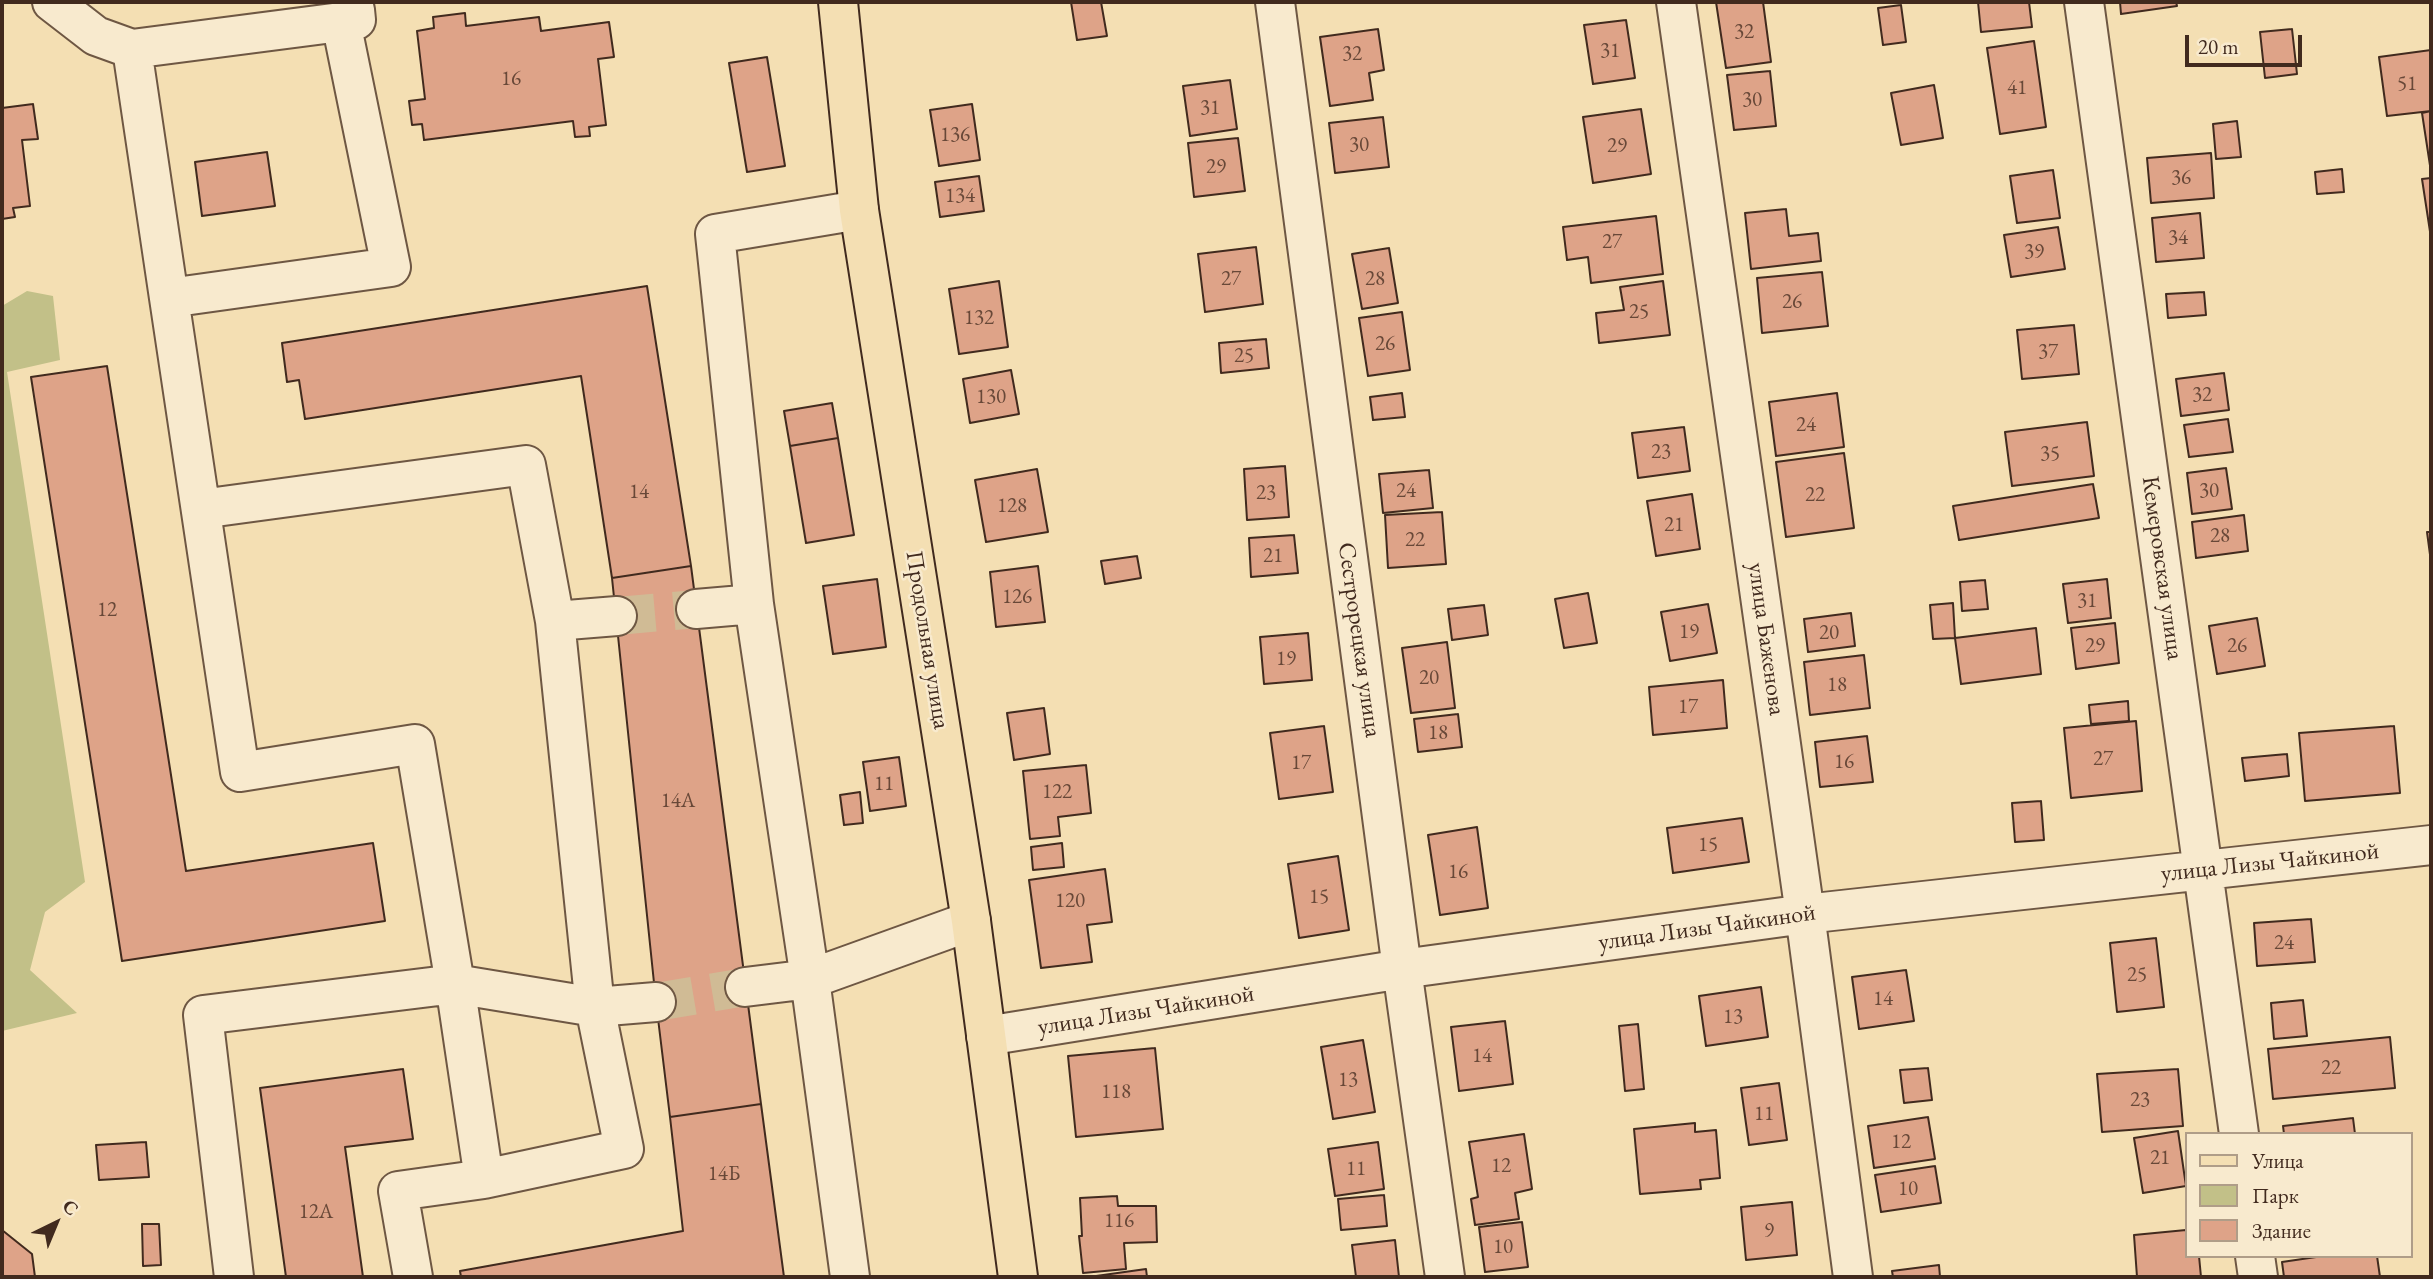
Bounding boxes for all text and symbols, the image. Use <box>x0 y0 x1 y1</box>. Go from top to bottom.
house number: 32 <box>1734 19 1754 45</box>
scale bar <box>2188 21 2305 65</box>
text: 20 m <box>2198 33 2239 60</box>
house number: 31 <box>1600 38 1620 64</box>
house number: 32 <box>1342 41 1362 67</box>
house number: 16 <box>501 66 521 92</box>
house number: 51 <box>2397 71 2417 97</box>
house number: 41 <box>2007 75 2027 101</box>
house number: 30 <box>1742 87 1762 113</box>
house number: 31 <box>1200 95 1220 121</box>
house number: 136 <box>940 122 970 148</box>
house number: 30 <box>1349 132 1369 158</box>
house number: 29 <box>1607 133 1627 159</box>
house number: 29 <box>1206 154 1226 180</box>
house number: 36 <box>2171 165 2191 191</box>
house number: 134 <box>945 183 975 209</box>
house number: 34 <box>2168 225 2188 251</box>
house number: 27 <box>1602 229 1622 255</box>
house number: 39 <box>2024 239 2044 265</box>
house number: 27 <box>1221 266 1241 292</box>
house number: 28 <box>1365 266 1385 292</box>
house number: 26 <box>1782 289 1802 315</box>
house number: 25 <box>1629 299 1649 325</box>
house number: 132 <box>964 305 994 331</box>
house number: 26 <box>1375 331 1395 357</box>
house number: 37 <box>2038 339 2058 365</box>
house number: 25 <box>1234 343 1254 369</box>
house number: 32 <box>2192 382 2212 408</box>
house number: 130 <box>976 384 1006 410</box>
house number: 24 <box>1796 412 1816 438</box>
house number: 23 <box>1651 439 1671 465</box>
house number: 35 <box>2040 441 2060 467</box>
street label: Кемеровская улица <box>2135 474 2189 662</box>
house number: 24 <box>1396 478 1416 504</box>
house number: 30 <box>2199 478 2219 504</box>
house number: 14 <box>629 479 649 505</box>
house number: 23 <box>1256 480 1276 506</box>
house number: 22 <box>1805 482 1825 508</box>
house number: 128 <box>997 493 1027 519</box>
house number: 21 <box>1664 512 1684 538</box>
house number: 28 <box>2210 523 2230 549</box>
house number: 22 <box>1405 527 1425 553</box>
street label: Сестрорецкая улица <box>1331 541 1387 739</box>
house number: 21 <box>1263 543 1283 569</box>
street label: Продольная улица <box>899 549 955 731</box>
street label: улица Баженова <box>1741 561 1791 717</box>
house number: 126 <box>1002 584 1032 610</box>
house number: 31 <box>2077 588 2097 614</box>
house number: 12 <box>97 597 117 623</box>
house number: 19 <box>1679 619 1699 645</box>
house number: 20 <box>1819 620 1839 646</box>
house number: 29 <box>2085 633 2105 659</box>
house number: 26 <box>2227 633 2247 659</box>
house number: 19 <box>1276 646 1296 672</box>
house number: 20 <box>1419 665 1439 691</box>
house number: 18 <box>1827 672 1847 698</box>
house number: 17 <box>1678 694 1698 720</box>
house number: 18 <box>1428 720 1448 746</box>
house number: 27 <box>2093 746 2113 772</box>
house number: 16 <box>1834 749 1854 775</box>
house number: 17 <box>1291 750 1311 776</box>
house number: 11 <box>874 771 894 797</box>
house number: 122 <box>1042 779 1072 805</box>
house number: 14А <box>661 788 695 814</box>
house number: 15 <box>1698 832 1718 858</box>
street label: улица Лизы Чайкиной <box>2160 837 2380 889</box>
house number: 16 <box>1448 859 1468 885</box>
house number: 15 <box>1309 884 1329 910</box>
house number: 120 <box>1055 888 1085 914</box>
street label: улица Лизы Чайкиной <box>1597 899 1817 957</box>
house number: 24 <box>2274 930 2294 956</box>
house number: 25 <box>2127 962 2147 988</box>
street label: улица Лизы Чайкиной <box>1036 980 1256 1042</box>
house number: 14 <box>1873 986 1893 1012</box>
house number: 13 <box>1723 1004 1743 1030</box>
house number: 14 <box>1472 1043 1492 1069</box>
house number: 22 <box>2321 1055 2341 1081</box>
house number: 13 <box>1338 1067 1358 1093</box>
house number: 118 <box>1101 1079 1131 1105</box>
house number: 23 <box>2130 1087 2150 1113</box>
house number: 11 <box>1754 1101 1774 1127</box>
house number: 12 <box>1891 1129 1911 1155</box>
legend <box>2184 1132 2412 1258</box>
house number: 21 <box>2150 1145 2170 1171</box>
text: Улица <box>2252 1147 2304 1174</box>
house number: 12 <box>1491 1153 1511 1179</box>
house number: 11 <box>1346 1156 1366 1182</box>
house number: 14Б <box>708 1161 740 1187</box>
house number: 10 <box>1898 1176 1918 1202</box>
text: Парк <box>2252 1182 2299 1209</box>
north arrow <box>21 1188 91 1258</box>
text: С <box>57 1194 84 1221</box>
house number: 12А <box>299 1199 333 1225</box>
house number: 116 <box>1104 1208 1134 1234</box>
text: Здание <box>2252 1217 2311 1244</box>
house number: 9 <box>1764 1218 1774 1244</box>
house number: 10 <box>1493 1234 1513 1260</box>

